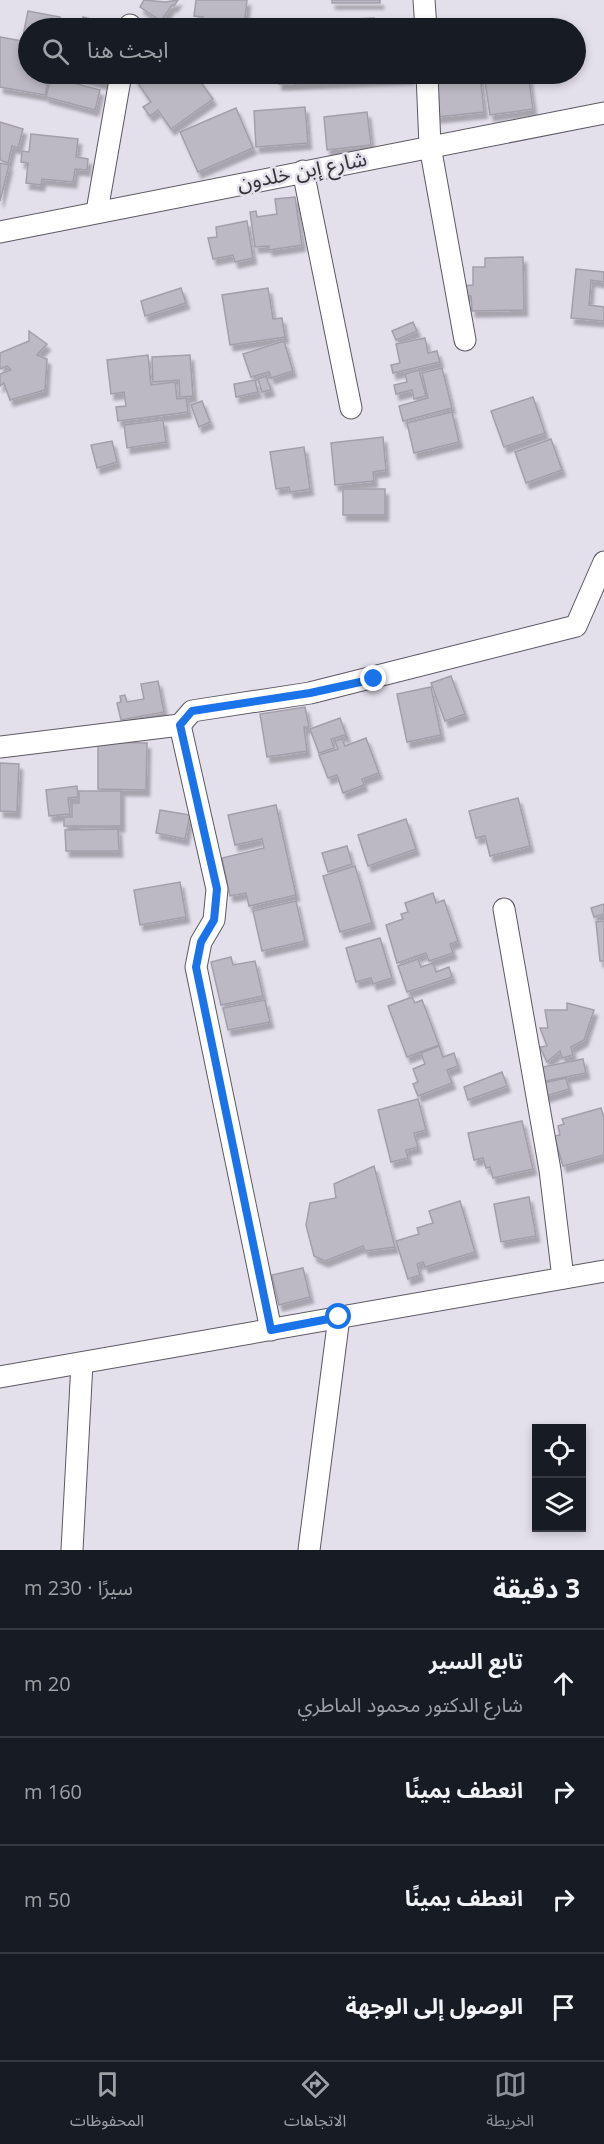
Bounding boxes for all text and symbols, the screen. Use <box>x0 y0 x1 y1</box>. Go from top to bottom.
search box <box>18 18 586 84</box>
text: ابحث هنا <box>87 34 169 64</box>
icon: search <box>39 35 72 68</box>
street label: شارع إبن خلدون <box>235 144 369 198</box>
route end <box>360 665 386 691</box>
route start <box>325 1303 351 1329</box>
map controls <box>532 1424 586 1532</box>
button: locate <box>532 1424 586 1478</box>
button: layers <box>532 1478 586 1532</box>
text: 3 دقيقة <box>493 1570 580 1606</box>
text: سيرًا · 230 m <box>24 1574 133 1601</box>
text: تابع السير <box>429 1645 523 1675</box>
icon: ahead <box>547 1667 580 1700</box>
text: 20 m <box>24 1670 71 1697</box>
text: شارع الدكتور محمود الماطري <box>298 1691 523 1718</box>
text: انعطف يمينًا <box>405 1774 523 1804</box>
icon: right <box>547 1775 580 1808</box>
text: 160 m <box>24 1778 82 1805</box>
text: انعطف يمينًا <box>405 1882 523 1912</box>
icon: right <box>547 1883 580 1916</box>
text: 50 m <box>24 1886 71 1913</box>
text: الوصول إلى الوجهة <box>345 1990 523 2020</box>
icon: arrive <box>547 1991 580 2024</box>
tab: المحفوظات <box>70 2068 144 2138</box>
tab: الاتجاهات <box>284 2068 346 2138</box>
tab: الخريطة <box>486 2068 534 2138</box>

